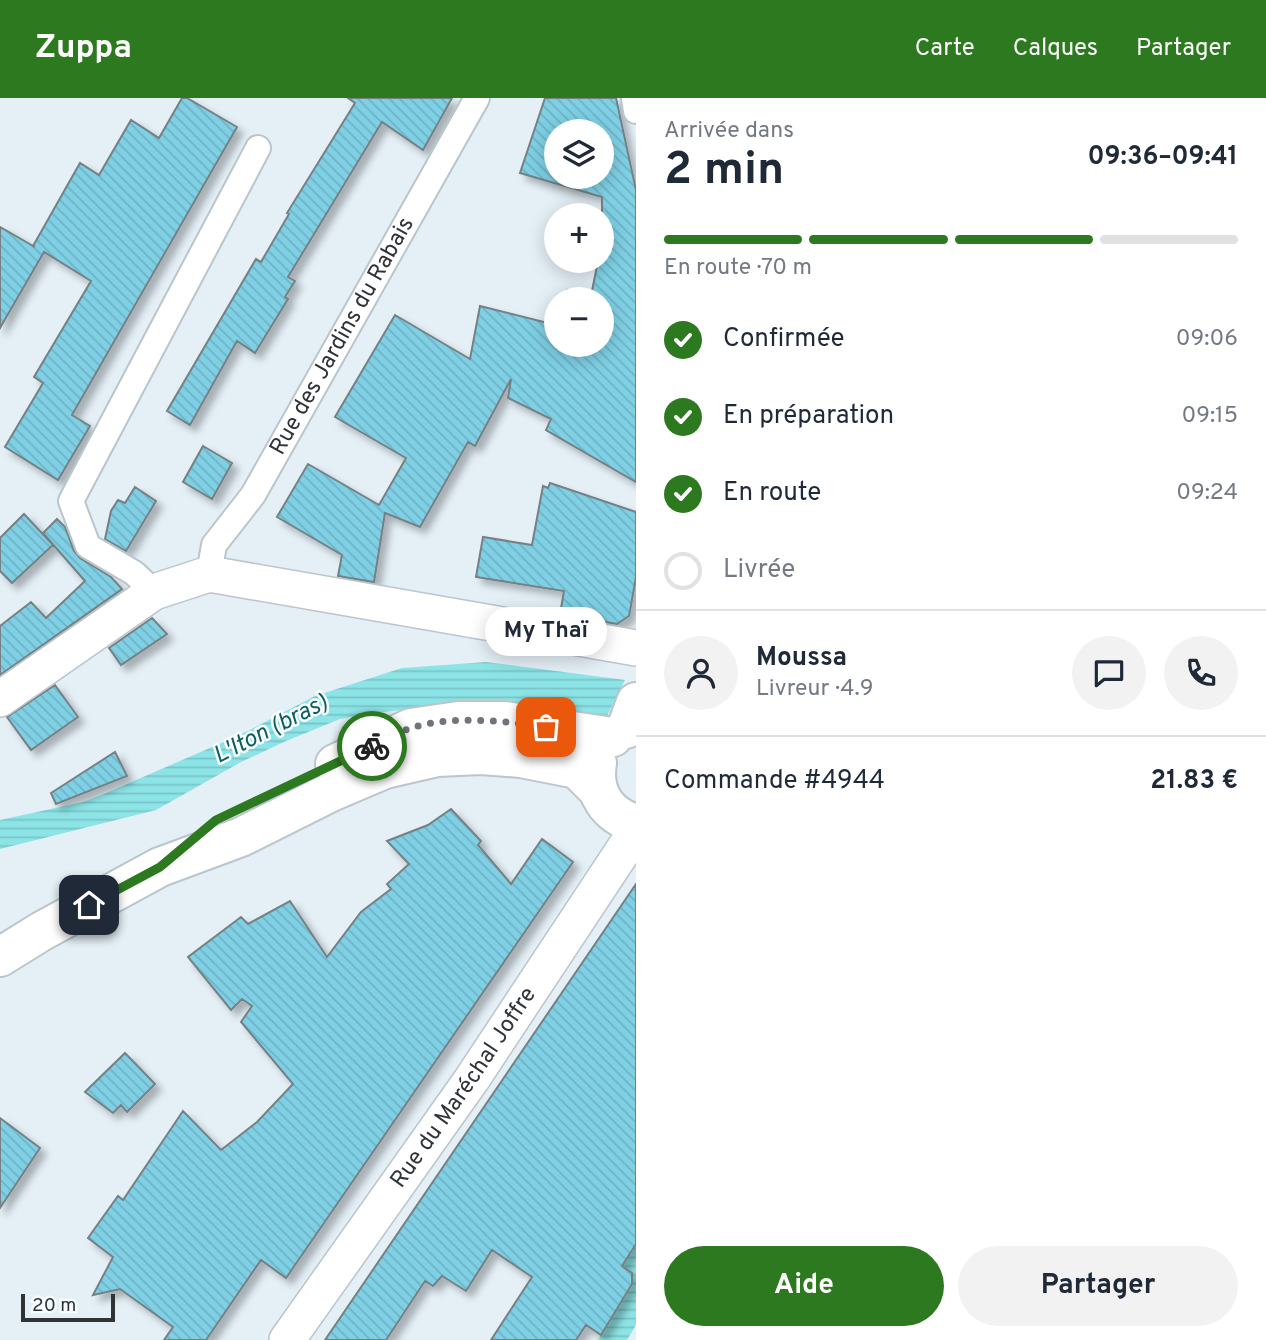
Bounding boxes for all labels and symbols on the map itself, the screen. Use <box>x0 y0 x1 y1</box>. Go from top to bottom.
street label: Rue des Jardins du Rabais <box>264 212 421 460</box>
callout: My Thaï <box>485 608 607 657</box>
water label: L'Iton (bras) <box>209 688 333 772</box>
pin <box>516 697 576 757</box>
courier <box>337 711 407 781</box>
pin <box>59 875 119 935</box>
street label: Rue du Maréchal Joffre <box>385 982 543 1194</box>
scale bar <box>21 1291 116 1323</box>

